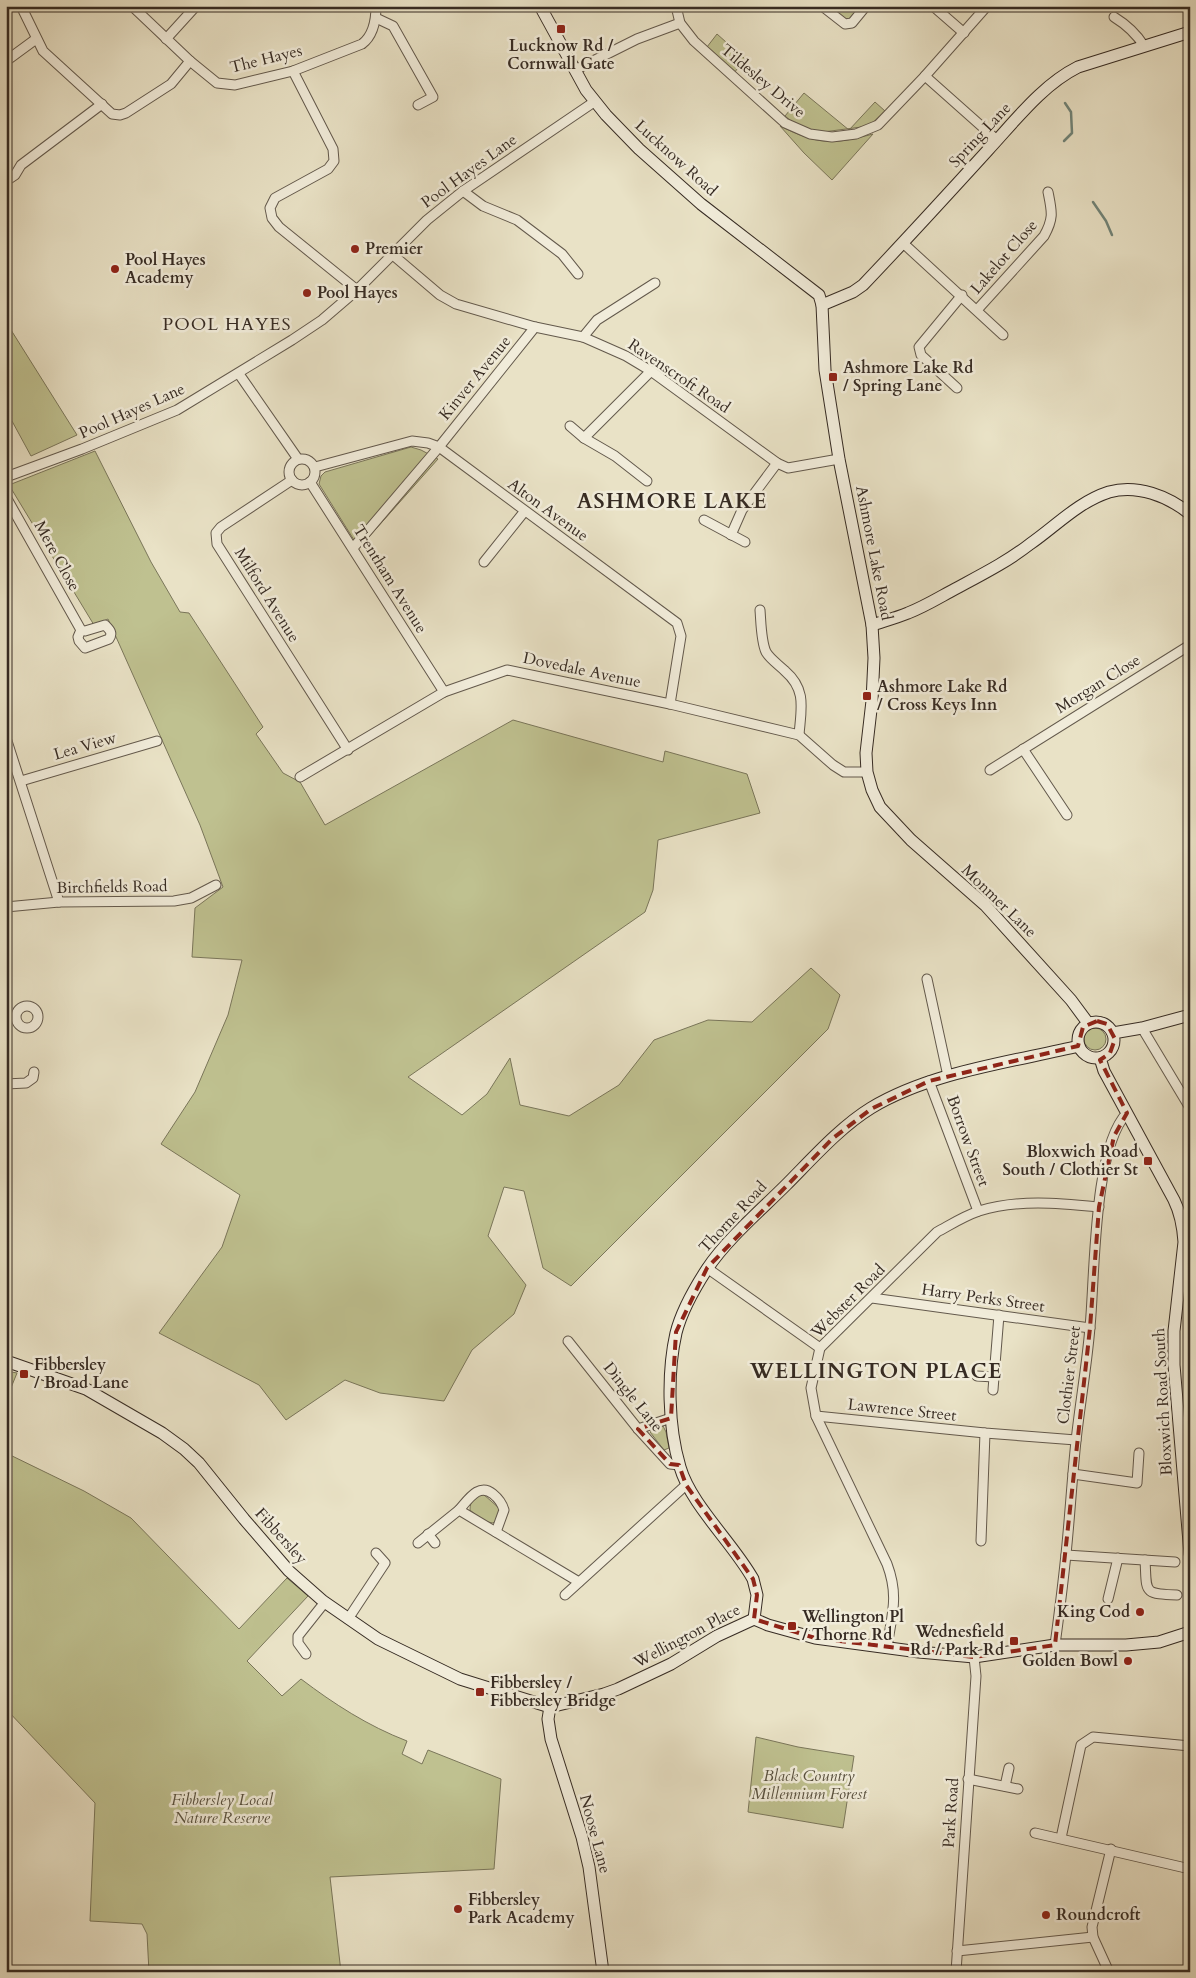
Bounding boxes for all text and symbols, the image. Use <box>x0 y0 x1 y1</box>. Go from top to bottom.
marker: Lucknow Rd / Cornwall Gate <box>555 23 567 35</box>
place label: Lucknow Rd / Cornwall Gate <box>507 35 615 75</box>
street label: The Hayes <box>228 39 304 79</box>
street label: Tildesley Drive <box>716 39 810 123</box>
street label: Spring Lane <box>944 97 1016 173</box>
street label: Lucknow Road <box>630 115 722 201</box>
street label: Pool Hayes Lane <box>417 129 521 213</box>
street label: Lakelot Close <box>965 215 1043 299</box>
place label: Premier <box>365 238 423 260</box>
marker: Premier <box>349 243 361 255</box>
place label: Pool Hayes Academy <box>125 249 206 289</box>
marker: Pool Hayes Academy <box>109 263 121 275</box>
place label: Pool Hayes <box>317 282 398 304</box>
marker: Pool Hayes <box>301 287 313 299</box>
district label: POOL HAYES <box>163 312 291 337</box>
street label: Kinver Avenue <box>434 331 516 425</box>
street label: Ravenscroft Road <box>624 334 735 419</box>
place label: Ashmore Lake Rd / Spring Lane <box>843 357 973 397</box>
marker: Ashmore Lake Rd / Spring Lane <box>827 371 839 383</box>
street label: Pool Hayes Lane <box>76 378 188 444</box>
street label: Alton Avenue <box>503 473 593 547</box>
street label: Ashmore Lake Road <box>850 484 898 623</box>
district label: ASHMORE LAKE <box>577 487 767 516</box>
street label: Mere Close <box>29 517 85 595</box>
street label: Trentham Avenue <box>348 520 432 638</box>
street label: Milford Avenue <box>229 544 305 646</box>
street label: Dovedale Avenue <box>521 647 643 693</box>
street label: Morgan Close <box>1051 649 1145 719</box>
place label: Ashmore Lake Rd / Cross Keys Inn <box>877 676 1007 716</box>
marker: Ashmore Lake Rd / Cross Keys Inn <box>861 690 873 702</box>
street label: Lea View <box>51 726 119 765</box>
street label: Monmer Lane <box>957 859 1041 943</box>
street label: Birchfields Road <box>56 875 168 899</box>
street label: Borrow Street <box>941 1092 995 1190</box>
place label: Bloxwich Road South / Clothier St <box>1002 1141 1138 1181</box>
marker: Bloxwich Road South / Clothier St <box>1142 1155 1154 1167</box>
street label: Thorne Road <box>694 1176 772 1258</box>
street label: Webster Road <box>805 1259 890 1344</box>
street label: Harry Perks Street <box>920 1278 1046 1318</box>
street label: Clothier Street <box>1052 1324 1086 1426</box>
street label: Bloxwich Road South <box>1148 1327 1178 1476</box>
place label: Fibbersley / Broad Lane <box>34 1354 129 1394</box>
street label: Dingle Lane <box>598 1357 668 1437</box>
district label: WELLINGTON PLACE <box>749 1357 1002 1386</box>
marker: Fibbersley / Broad Lane <box>18 1368 30 1380</box>
street label: Lawrence Street <box>847 1393 957 1427</box>
street label: Fibbersley <box>250 1503 313 1569</box>
street label: Wellington Place <box>629 1599 744 1674</box>
place label: King Cod <box>1057 1601 1130 1623</box>
place label: Wellington Pl / Thorne Rd <box>801 1606 904 1646</box>
marker: King Cod <box>1134 1606 1146 1618</box>
marker: Wellington Pl / Thorne Rd <box>786 1620 798 1632</box>
place label: Wednesfield Rd / Park Rd <box>910 1621 1004 1661</box>
marker: Wednesfield Rd / Park Rd <box>1008 1635 1020 1647</box>
place label: Golden Bowl <box>1022 1650 1118 1672</box>
marker: Golden Bowl <box>1122 1655 1134 1667</box>
place label: Fibbersley / Fibbersley Bridge <box>490 1672 616 1712</box>
marker: Fibbersley / Fibbersley Bridge <box>474 1686 486 1698</box>
park label: Black Country Millennium Forest <box>751 1765 867 1805</box>
street label: Park Road <box>938 1777 964 1849</box>
park label: Fibbersley Local Nature Reserve <box>171 1789 273 1829</box>
street label: Noose Lane <box>574 1792 616 1876</box>
place label: Fibbersley Park Academy <box>468 1889 575 1929</box>
marker: Fibbersley Park Academy <box>452 1903 464 1915</box>
place label: Roundcroft <box>1056 1904 1141 1926</box>
marker: Roundcroft <box>1040 1909 1052 1921</box>

